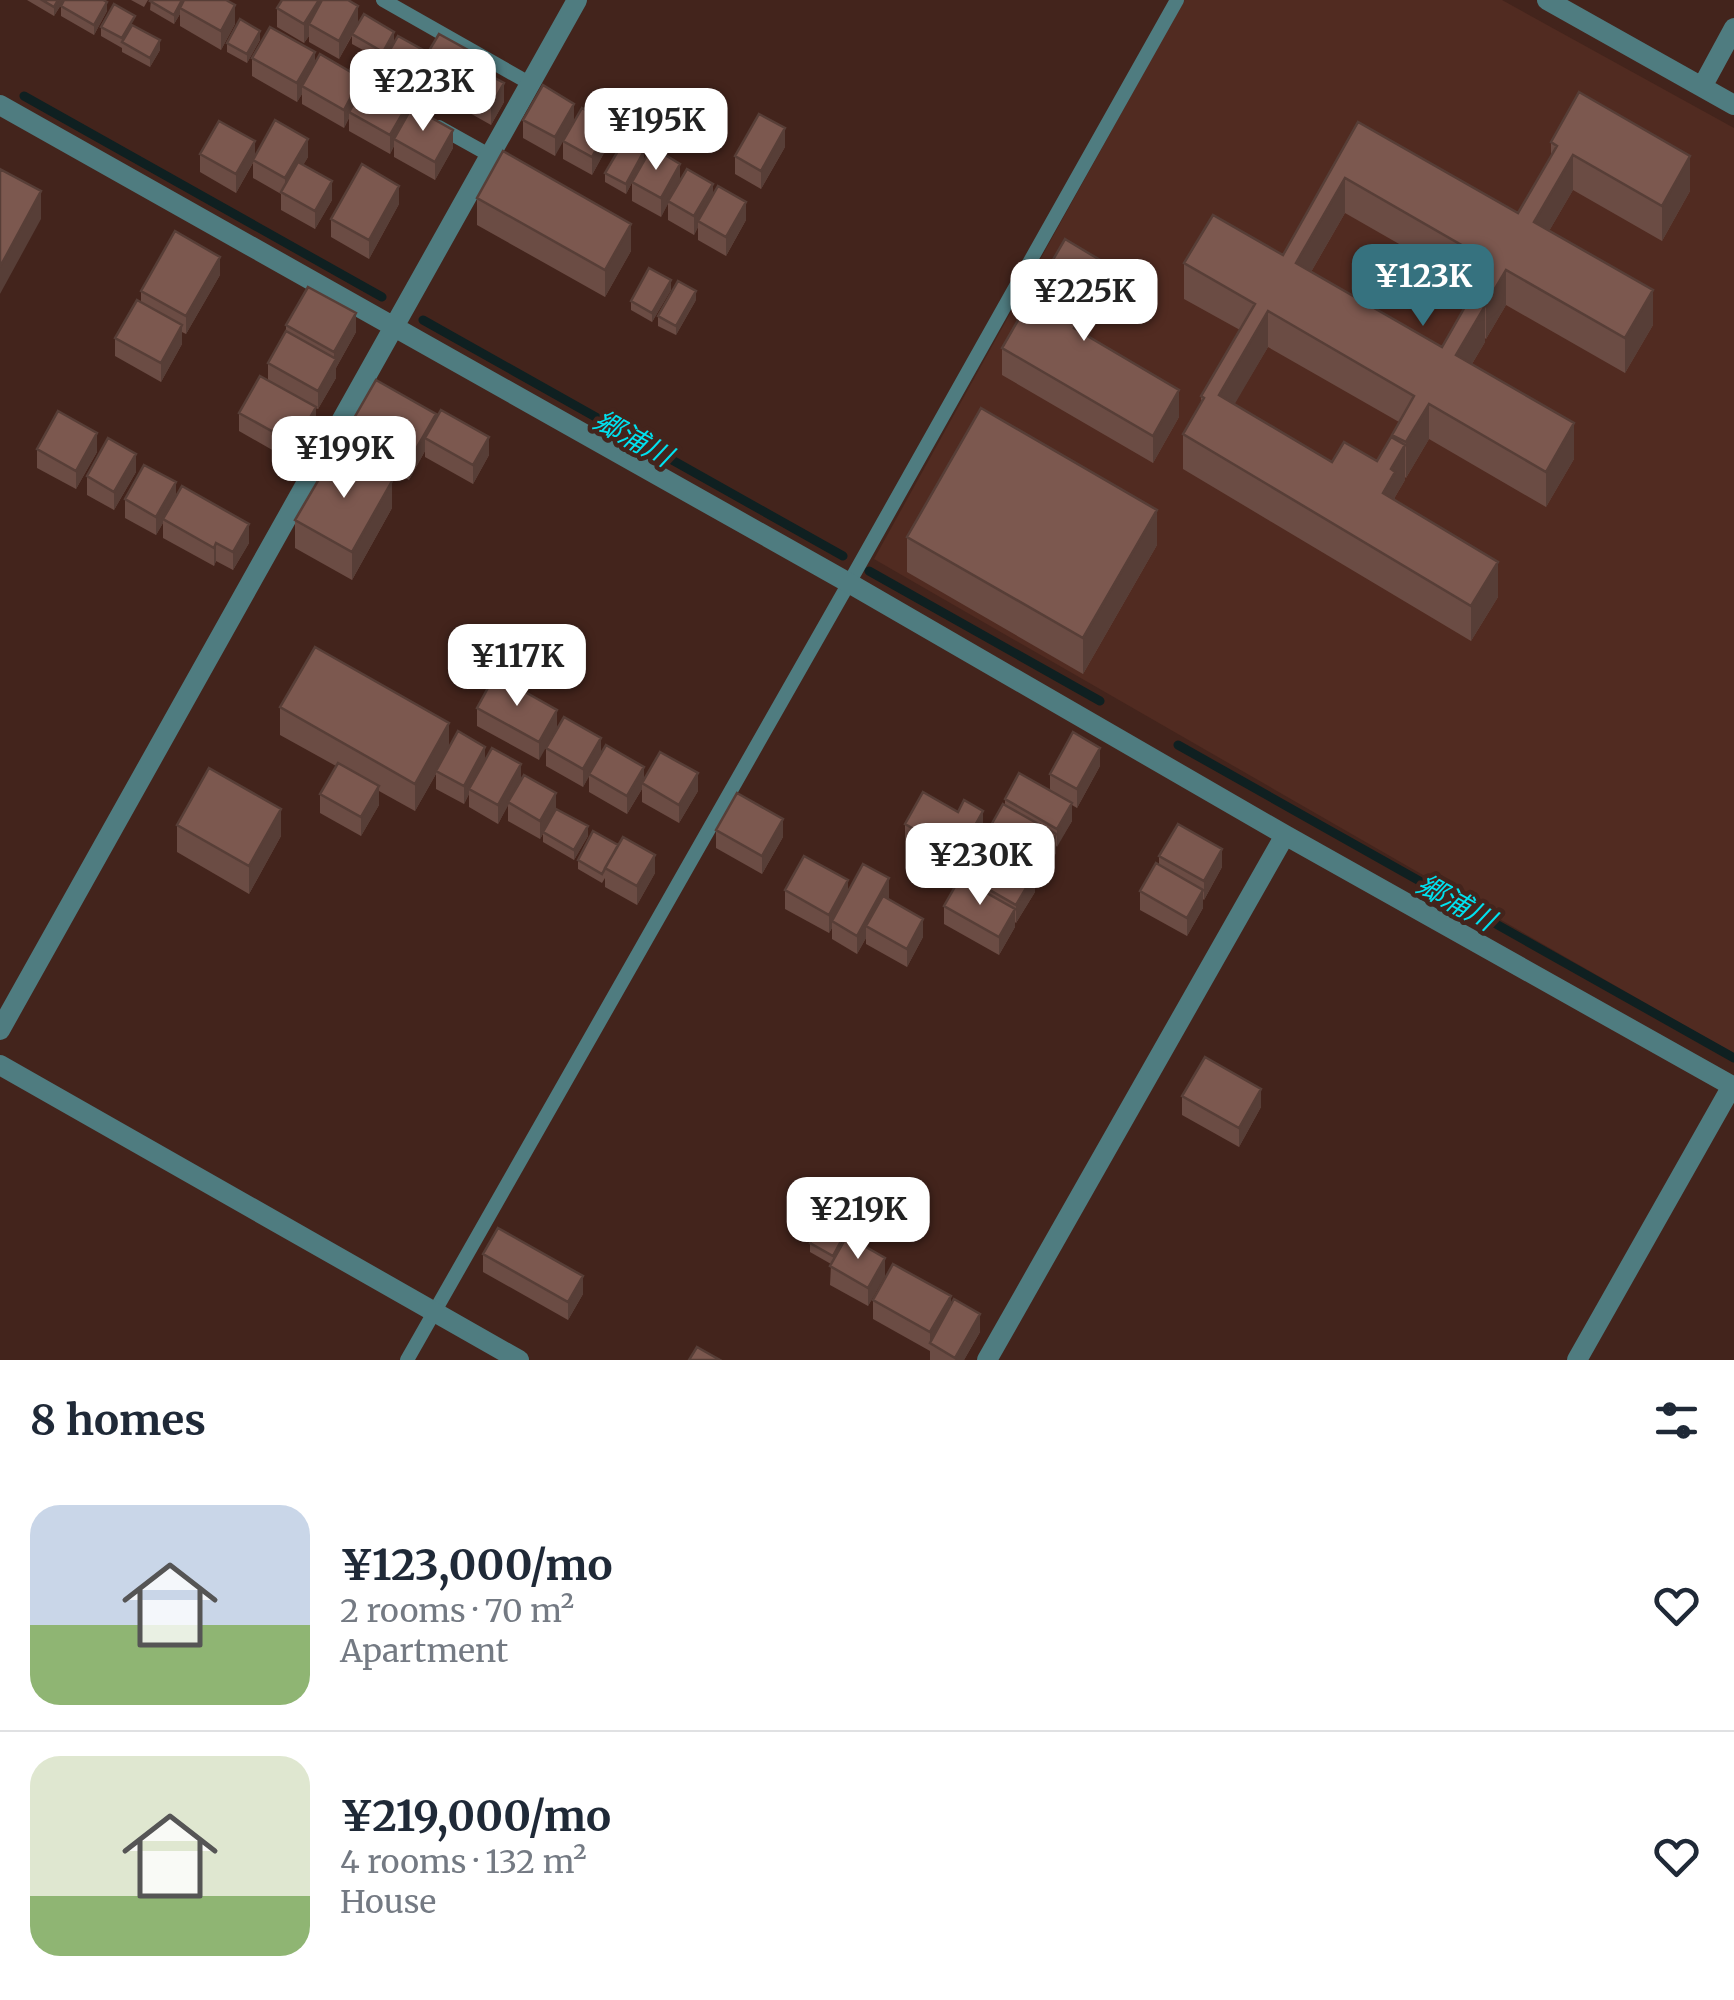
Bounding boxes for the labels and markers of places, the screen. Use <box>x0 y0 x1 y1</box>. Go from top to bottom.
pin: ¥223K <box>353 49 493 134</box>
pin: ¥195K <box>586 88 726 173</box>
pin: ¥123K <box>1353 244 1493 329</box>
pin: ¥225K <box>1014 259 1154 344</box>
pin: ¥199K <box>274 416 414 501</box>
pin: ¥117K <box>447 624 587 709</box>
pin: ¥230K <box>910 823 1050 908</box>
pin: ¥219K <box>788 1177 928 1262</box>

